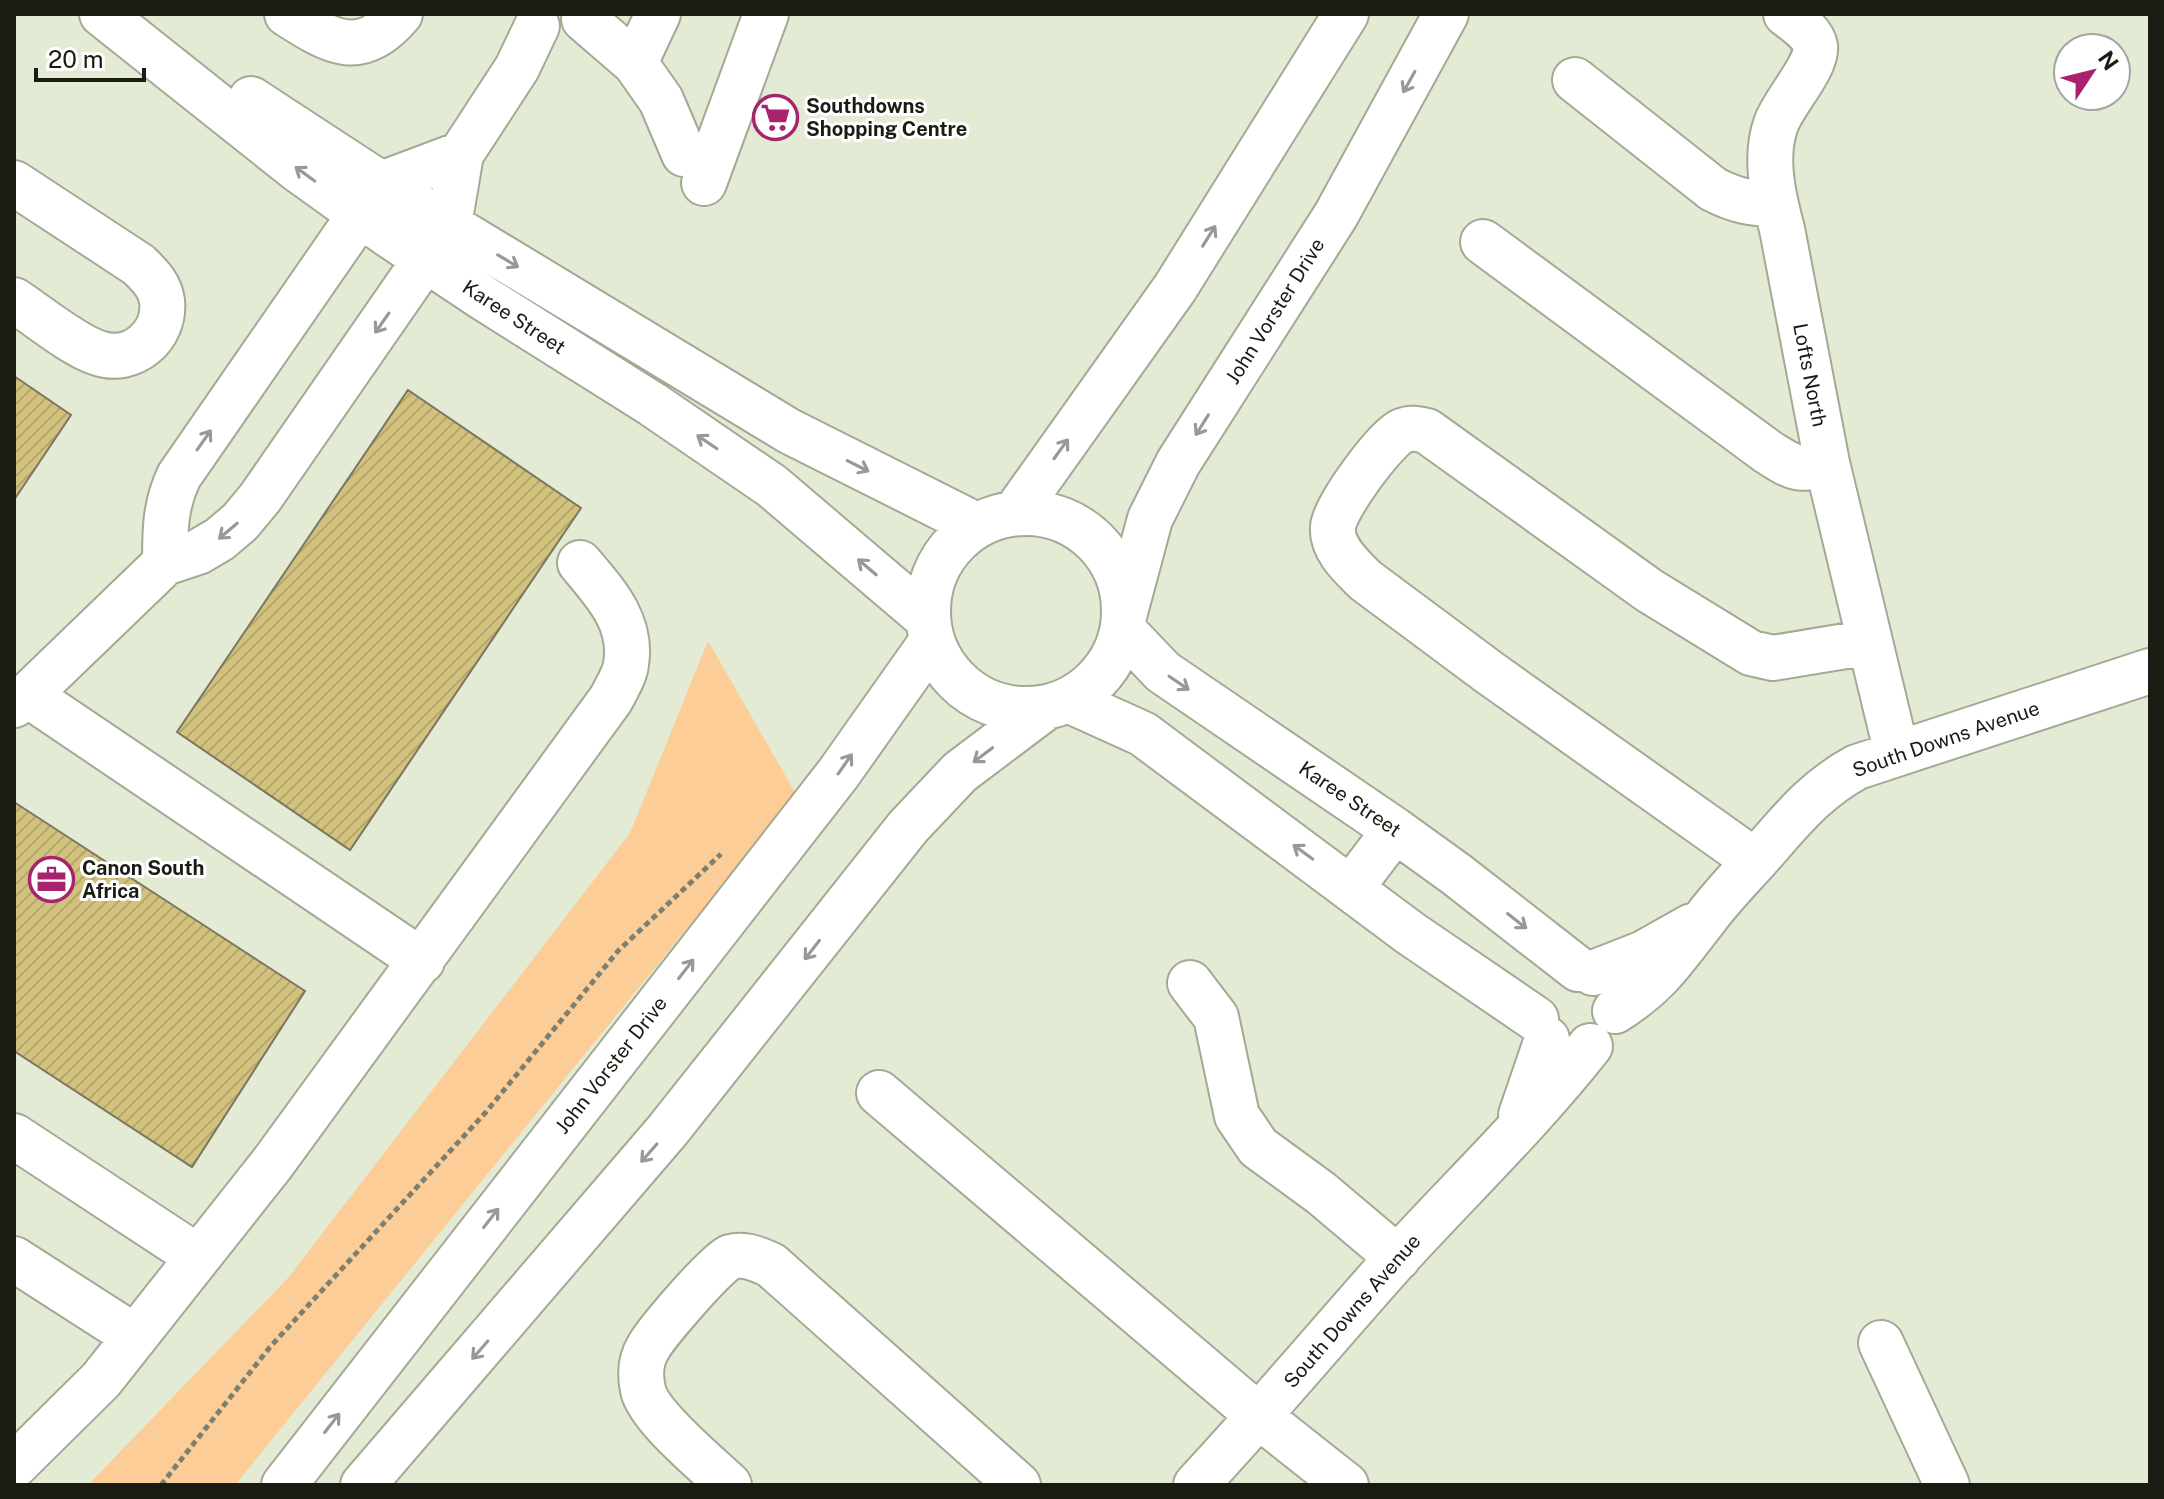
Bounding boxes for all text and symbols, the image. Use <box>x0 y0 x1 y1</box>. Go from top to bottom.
scale bar <box>36 32 144 82</box>
north arrow <box>2052 32 2132 112</box>
text: 20 m <box>48 45 104 73</box>
text: N <box>2093 46 2124 75</box>
one-way arrow <box>1400 70 1416 94</box>
supermarket icon: Southdowns Shopping Centre <box>751 94 799 142</box>
place label: Southdowns Shopping Centre <box>806 94 967 141</box>
one-way arrow <box>294 166 316 183</box>
one-way arrow <box>1201 225 1217 248</box>
street label: John Vorster Drive <box>1220 234 1330 388</box>
one-way arrow <box>496 253 519 269</box>
street label: Karee Street <box>458 275 570 359</box>
one-way arrow <box>374 312 391 333</box>
street label: Lofts North <box>1788 321 1832 429</box>
one-way arrow <box>1194 413 1210 436</box>
one-way arrow <box>196 429 212 451</box>
one-way arrow <box>697 434 719 450</box>
one-way arrow <box>1052 439 1069 461</box>
one-way arrow <box>846 458 870 474</box>
one-way arrow <box>218 522 239 540</box>
one-way arrow <box>858 558 878 576</box>
one-way arrow <box>1168 675 1190 691</box>
street label: South Downs Avenue <box>1849 696 2043 782</box>
one-way arrow <box>973 747 994 764</box>
one-way arrow <box>837 753 853 775</box>
street label: Karee Street <box>1294 756 1406 842</box>
one-way arrow <box>1292 844 1314 860</box>
office icon: Canon South Africa <box>27 855 75 903</box>
place label: Canon South Africa <box>82 856 204 903</box>
one-way arrow <box>1506 913 1527 930</box>
one-way arrow <box>803 938 820 960</box>
one-way arrow <box>677 959 694 980</box>
street label: John Vorster Drive <box>550 992 672 1138</box>
one-way arrow <box>640 1142 658 1162</box>
one-way arrow <box>483 1208 500 1229</box>
street label: South Downs Avenue <box>1279 1229 1425 1393</box>
one-way arrow <box>471 1339 489 1359</box>
one-way arrow <box>323 1413 340 1435</box>

